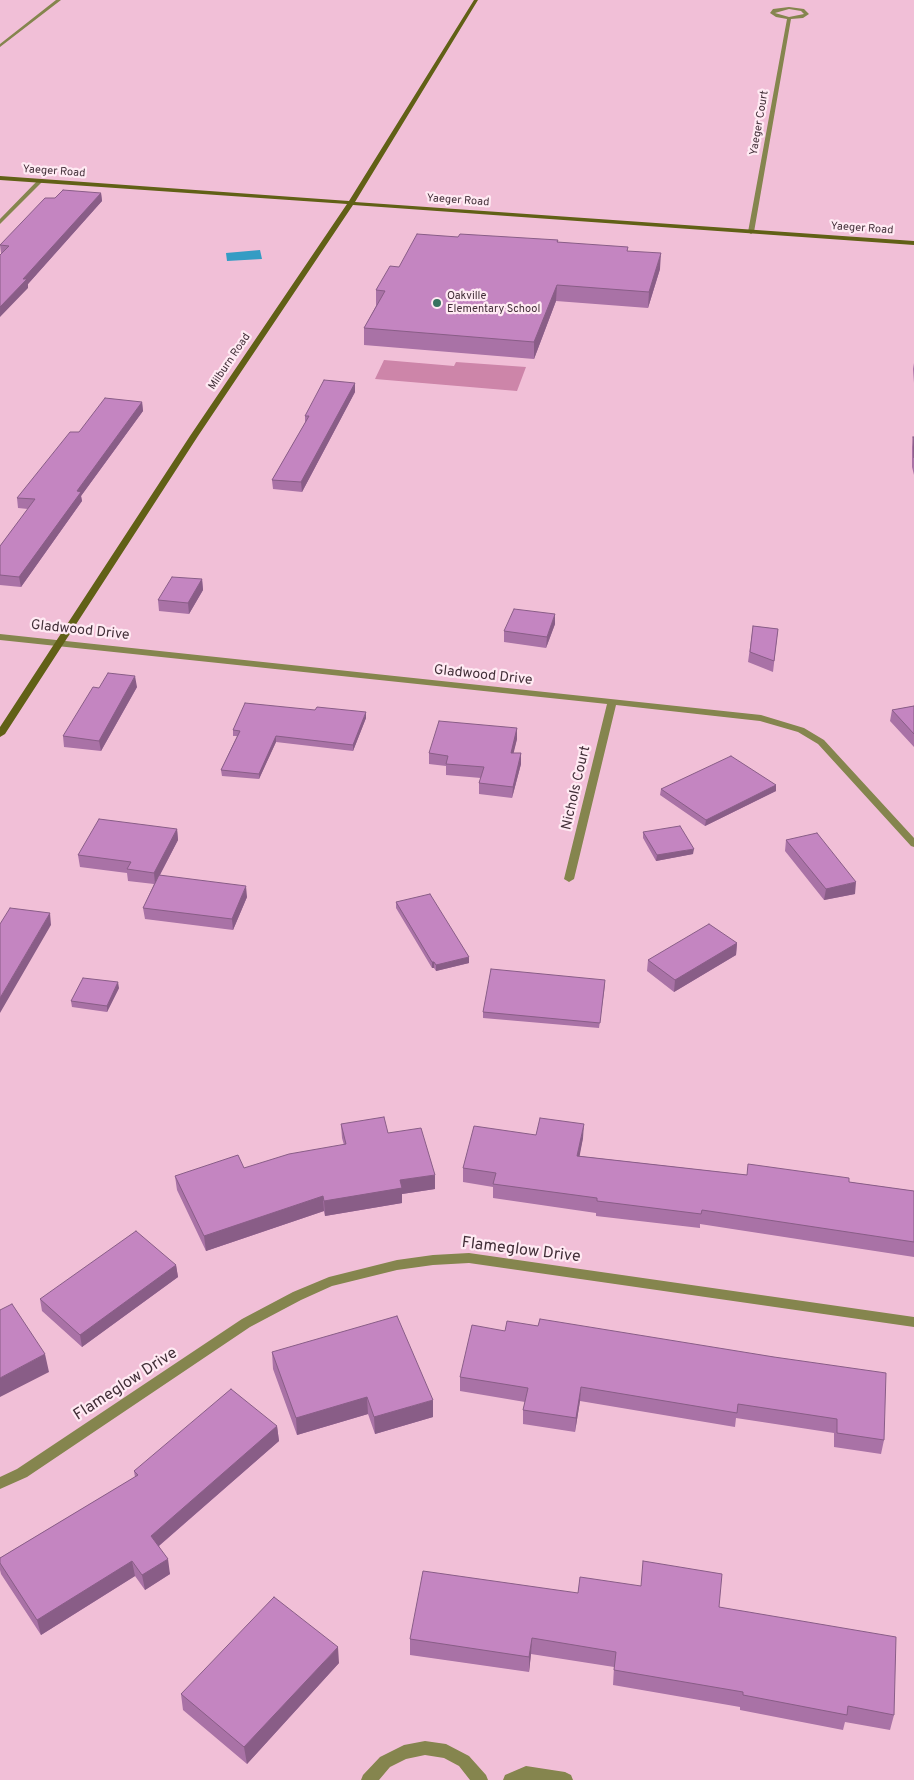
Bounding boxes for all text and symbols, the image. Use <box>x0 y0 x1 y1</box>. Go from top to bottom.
street label: Yaeger Court <box>748 90 772 156</box>
street label: Yaeger Road <box>22 163 86 181</box>
street label: Yaeger Road <box>426 192 490 210</box>
street label: Yaeger Road <box>830 220 894 238</box>
place label: Oakville Elementary School <box>447 290 540 316</box>
marker: Oakville Elementary School <box>431 297 443 309</box>
street label: Milburn Road <box>206 331 254 393</box>
street label: Gladwood Drive <box>30 617 130 645</box>
street label: Gladwood Drive <box>433 662 533 690</box>
street label: Nichols Court <box>559 744 595 832</box>
street label: Flameglow Drive <box>460 1234 582 1268</box>
street label: Flameglow Drive <box>71 1344 181 1426</box>

